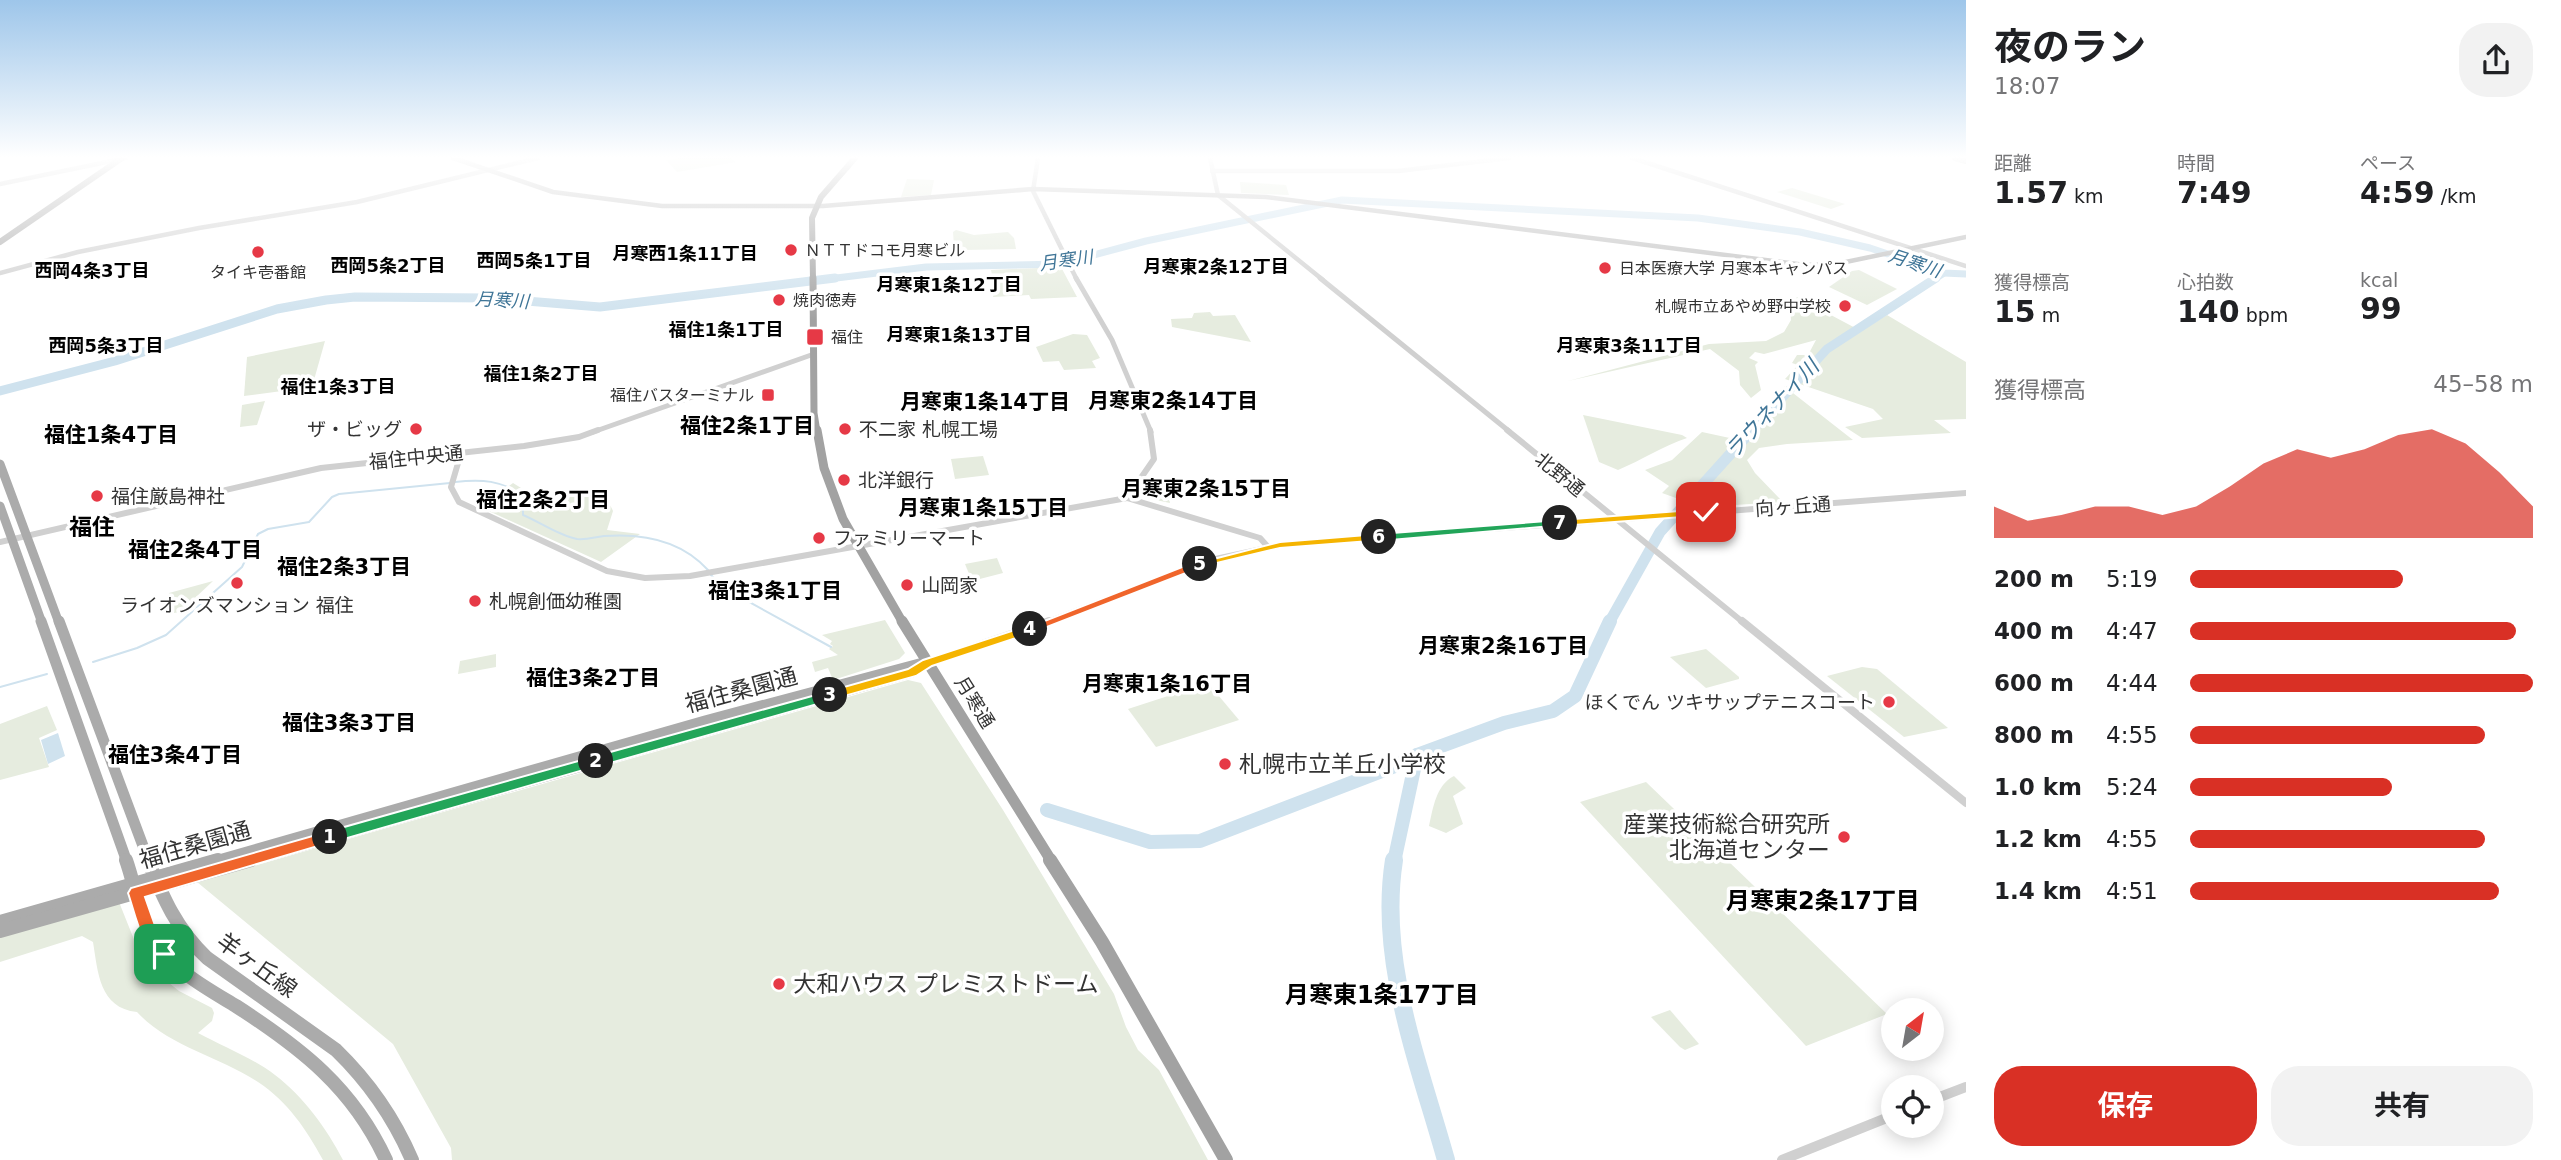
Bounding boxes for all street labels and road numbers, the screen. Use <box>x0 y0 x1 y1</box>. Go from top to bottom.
street label: 福住中央通 <box>368 441 464 473</box>
street label: 北野通 <box>1531 448 1589 500</box>
street label: 向ヶ丘通 <box>1754 492 1832 520</box>
street label: 福住桑園通 <box>682 663 800 717</box>
street label: 月寒通 <box>951 672 999 732</box>
street label: 福住桑園通 <box>136 817 254 873</box>
street label: 羊ヶ丘線 <box>212 927 302 1003</box>

